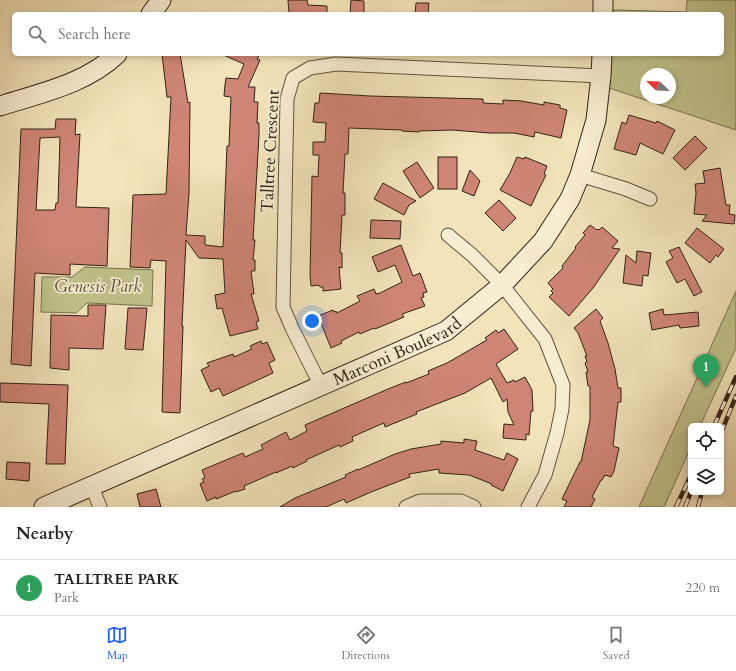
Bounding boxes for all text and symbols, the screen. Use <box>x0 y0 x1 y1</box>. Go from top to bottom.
search box <box>12 12 724 56</box>
icon: search <box>26 23 48 45</box>
text: Search here <box>58 24 131 44</box>
north arrow <box>640 68 676 104</box>
street label: Talltree Crescent <box>255 88 285 213</box>
park label: Genesis Park <box>54 275 142 298</box>
your location <box>302 311 322 331</box>
street label: Marconi Boulevard <box>329 312 466 391</box>
pin: 1 <box>693 354 719 387</box>
map controls <box>688 423 724 495</box>
button: locate <box>688 423 724 459</box>
button: layers <box>688 459 724 495</box>
text: Nearby <box>16 522 73 545</box>
text: TALLTREE PARK <box>54 569 179 589</box>
text: 1 <box>26 579 32 597</box>
text: 220 m <box>686 579 720 597</box>
text: Park <box>54 589 79 607</box>
tab: Map <box>106 624 128 663</box>
tab: Directions <box>341 624 390 663</box>
tab: Saved <box>603 624 630 663</box>

